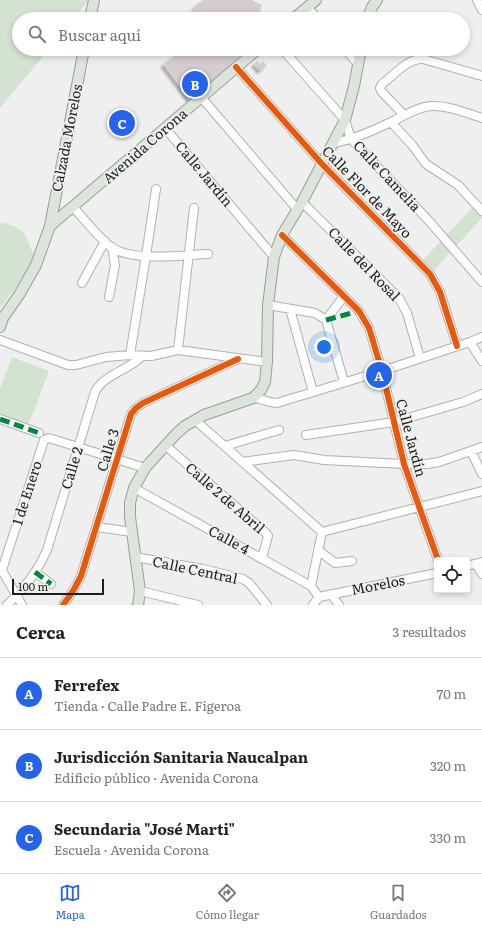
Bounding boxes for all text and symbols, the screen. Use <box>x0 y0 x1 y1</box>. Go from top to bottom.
search box <box>12 12 470 56</box>
icon: search <box>26 23 48 45</box>
text: Buscar aquí <box>58 23 141 46</box>
pin: B <box>182 69 208 99</box>
street label: Calzada Morelos <box>46 82 86 193</box>
street label: Avenida Corona <box>99 105 191 187</box>
pin: C <box>109 108 135 138</box>
street label: Calle Camelia <box>349 135 426 216</box>
street label: Calle Jardín <box>171 136 238 210</box>
street label: Calle Flor de Mayo <box>318 141 417 242</box>
street label: Calle del Rosal <box>324 222 405 305</box>
your location <box>314 337 334 357</box>
pin: A <box>366 360 392 390</box>
street label: Calle Jardín <box>392 396 432 479</box>
street label: Calle 3 <box>91 426 123 474</box>
street label: Calle 2 <box>55 444 87 491</box>
street label: Calle 2 de Abril <box>182 457 270 538</box>
street label: 1 de Enero <box>6 458 46 528</box>
street label: Calle 4 <box>205 520 254 558</box>
street label: Calle Central <box>151 550 240 588</box>
map controls <box>434 557 470 593</box>
button: locate <box>434 557 470 593</box>
street label: Morelos <box>349 569 406 599</box>
scale bar <box>12 577 104 596</box>
text: 100 m <box>18 578 48 594</box>
text: Cerca <box>16 619 65 644</box>
text: 3 resultados <box>392 622 466 641</box>
text: Ferrefex <box>54 673 119 696</box>
text: A <box>24 684 34 703</box>
text: 70 m <box>437 684 466 703</box>
text: Tienda · Calle Padre E. Figeroa <box>54 696 241 715</box>
text: Jurisdicción Sanitaria Naucalpan <box>54 745 308 768</box>
text: B <box>25 756 33 775</box>
text: 320 m <box>430 756 466 775</box>
text: Edificio público · Avenida Corona <box>54 768 258 787</box>
text: Secundaria "José Marti" <box>54 817 235 840</box>
text: C <box>24 828 34 847</box>
text: 330 m <box>430 828 466 847</box>
text: Escuela · Avenida Corona <box>54 840 209 859</box>
tab: Mapa <box>55 882 85 922</box>
tab: Cómo llegar <box>196 882 259 922</box>
tab: Guardados <box>370 882 427 922</box>

